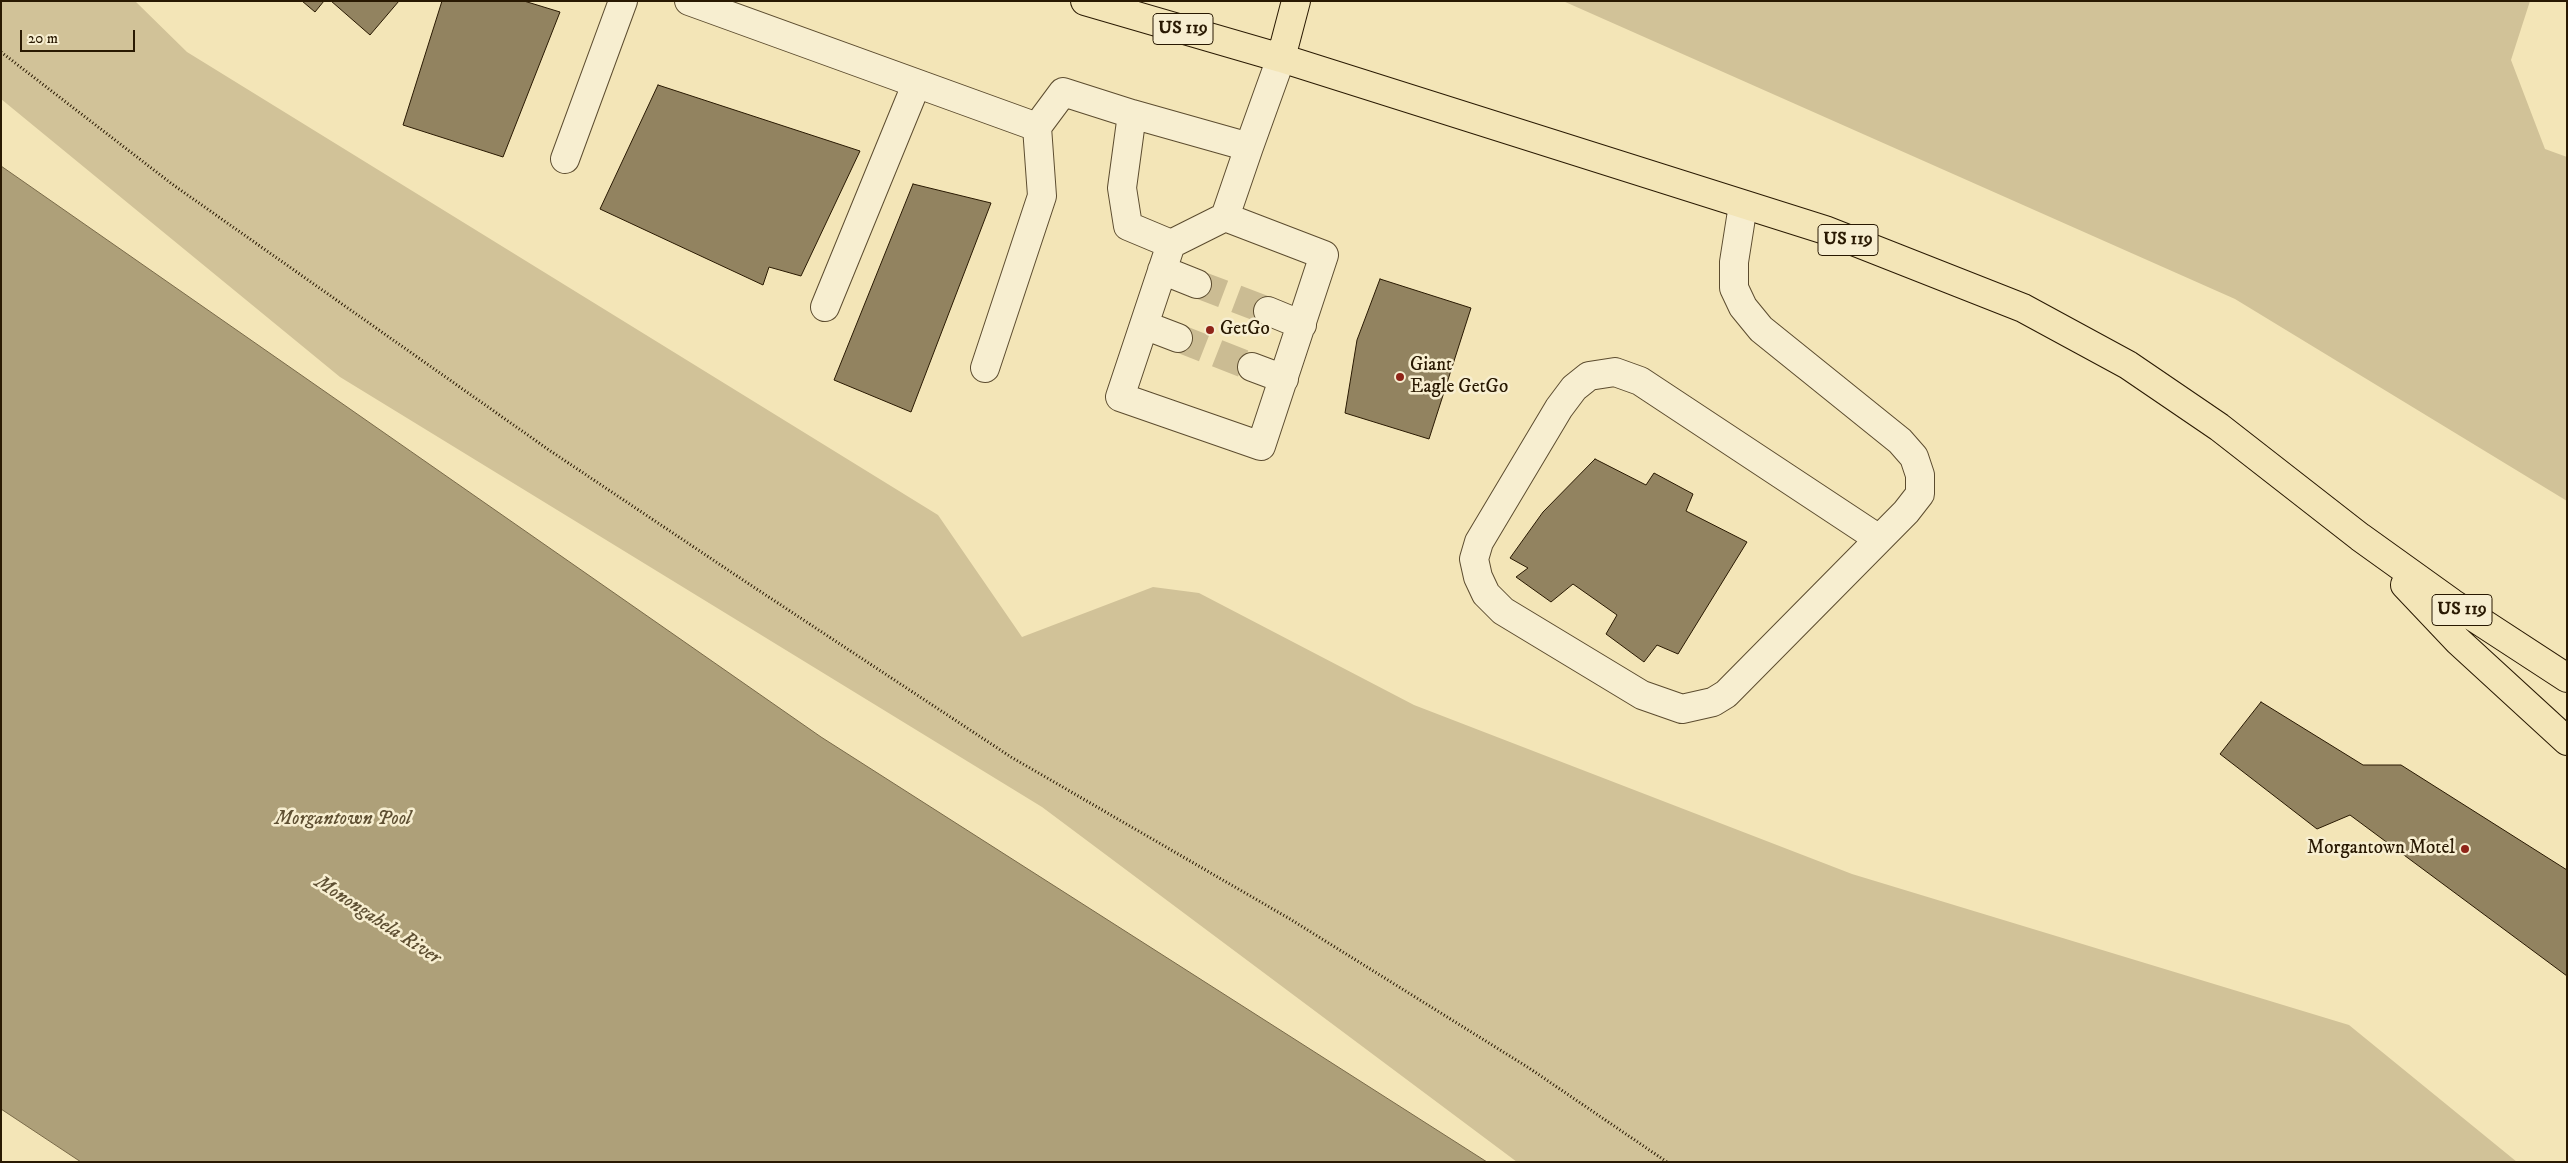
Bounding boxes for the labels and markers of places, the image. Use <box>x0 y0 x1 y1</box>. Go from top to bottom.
place label: GetGo <box>1220 319 1270 341</box>
marker: GetGo <box>1204 324 1216 336</box>
place label: Giant Eagle GetGo <box>1410 355 1508 399</box>
marker: Giant Eagle GetGo <box>1394 371 1406 383</box>
place label: Morgantown Motel <box>2307 838 2455 860</box>
marker: Morgantown Motel <box>2459 843 2471 855</box>

